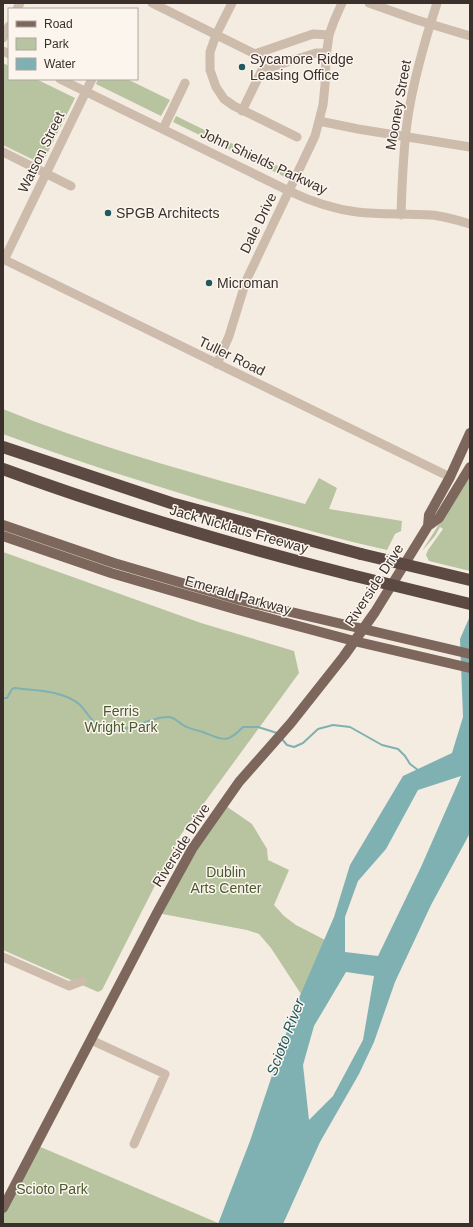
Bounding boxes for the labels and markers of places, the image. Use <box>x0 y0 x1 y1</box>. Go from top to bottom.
place label: Sycamore Ridge Leasing Office <box>250 51 354 83</box>
marker: Sycamore Ridge Leasing Office <box>237 62 247 72</box>
place label: SPGB Architects <box>116 205 219 221</box>
marker: SPGB Architects <box>103 208 113 218</box>
place label: Microman <box>217 275 278 291</box>
marker: Microman <box>204 278 214 288</box>

